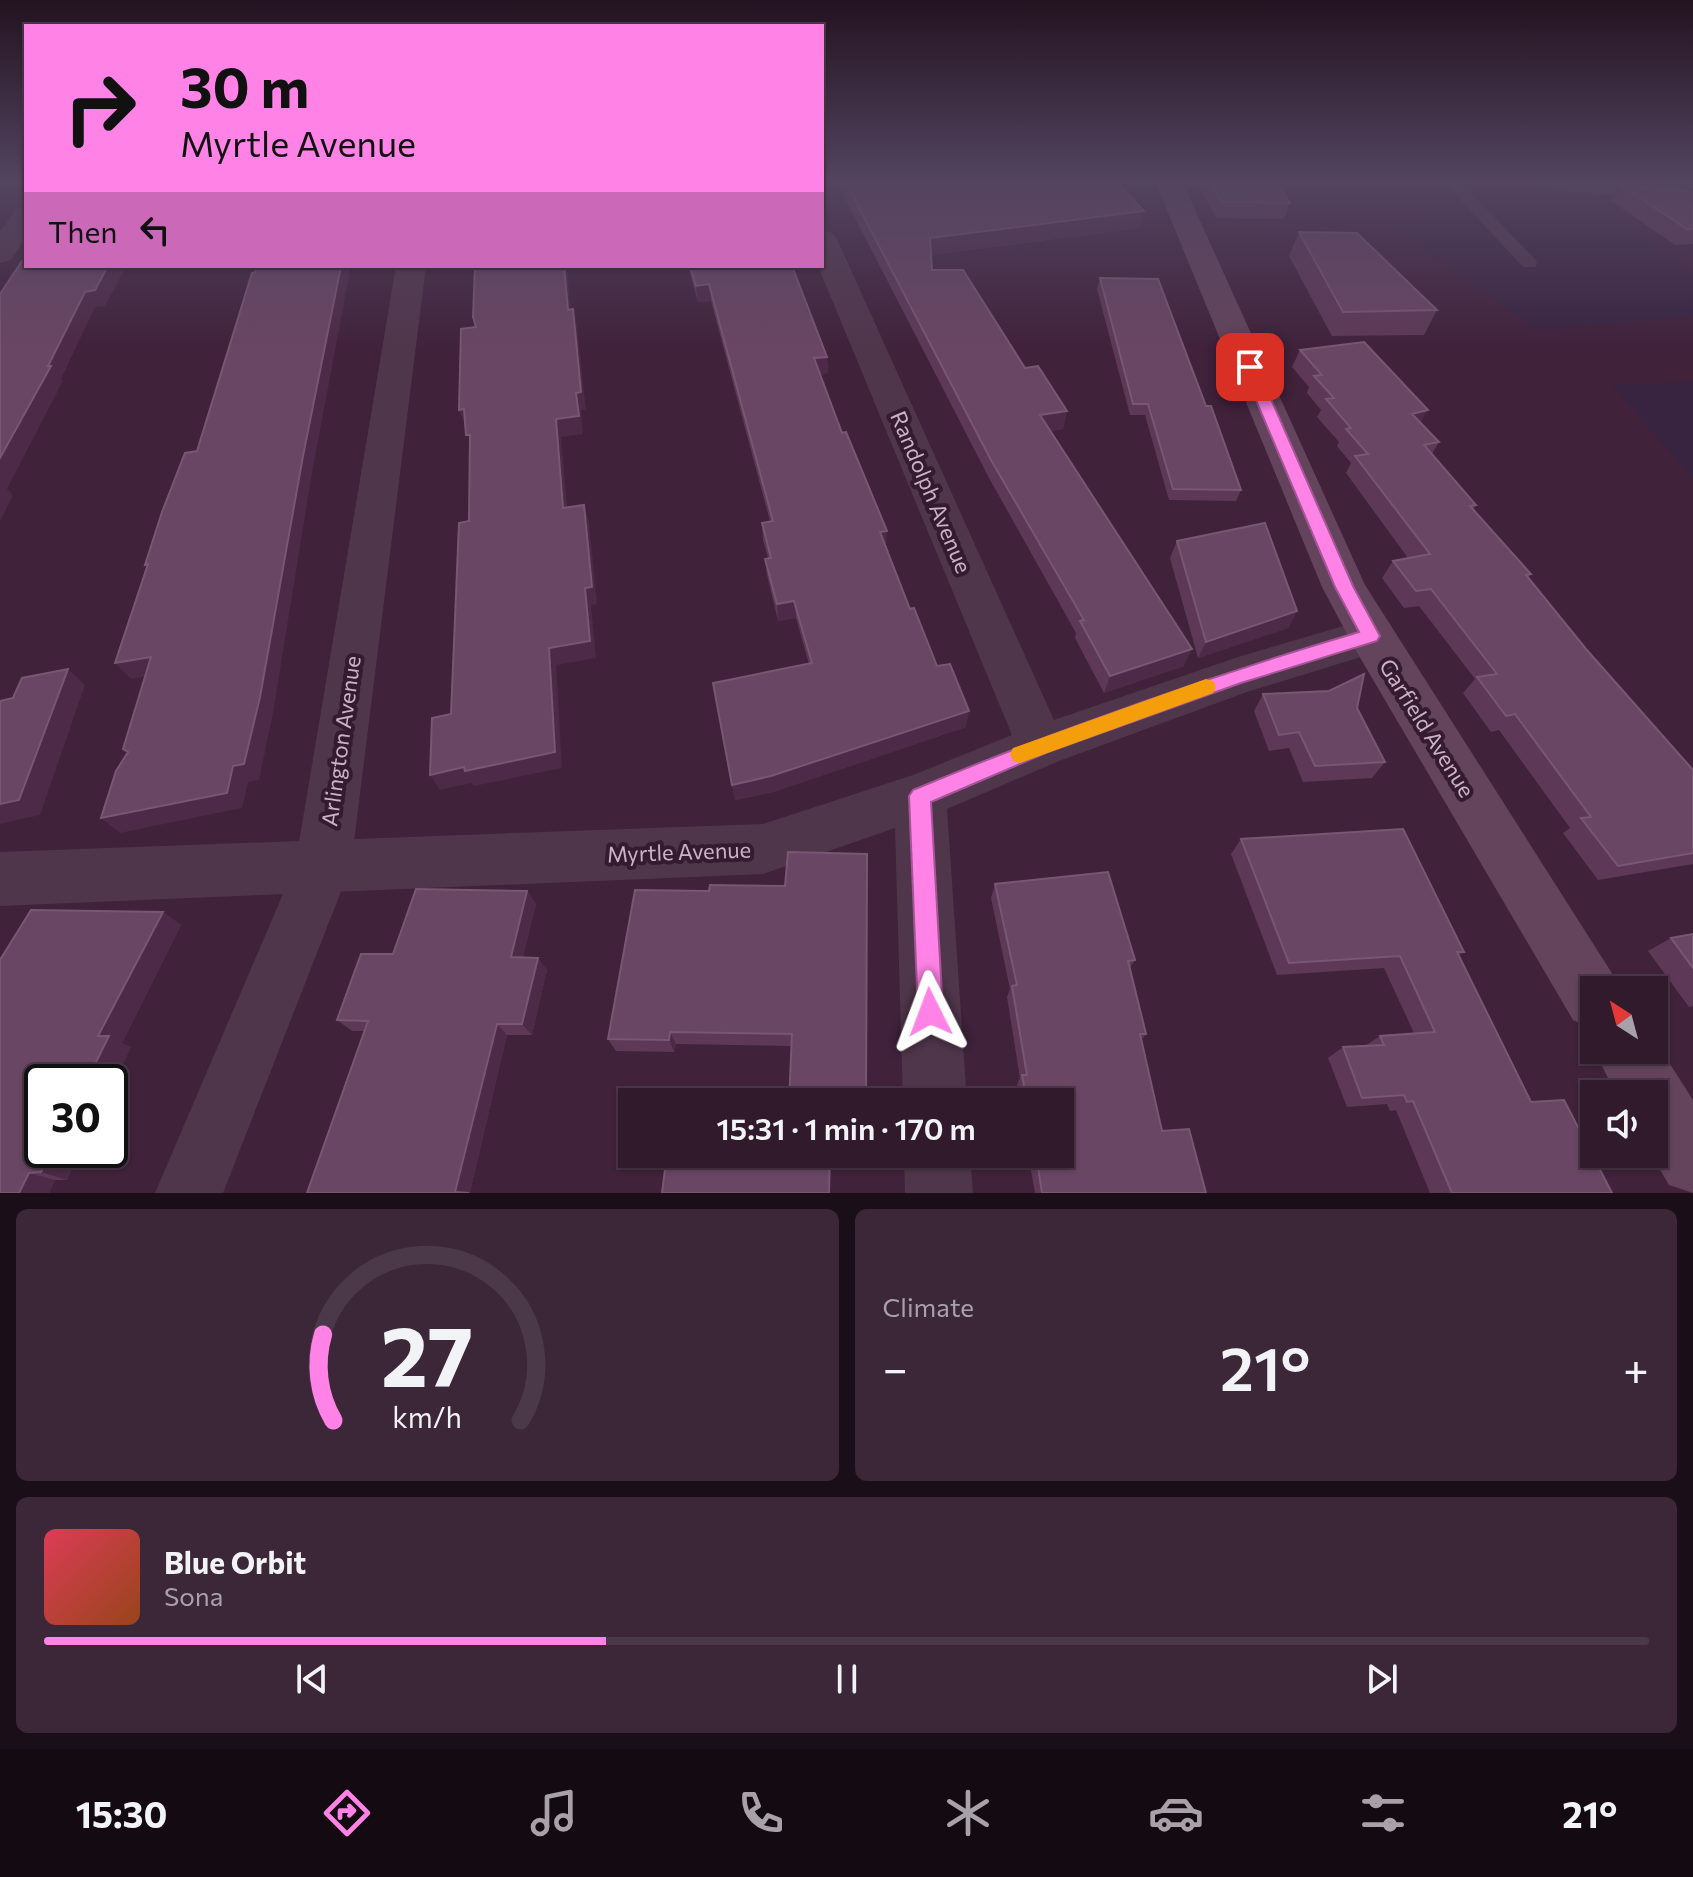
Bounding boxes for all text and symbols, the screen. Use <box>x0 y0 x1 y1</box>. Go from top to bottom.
text: 30 m <box>180 51 309 120</box>
icon: right <box>48 56 152 160</box>
text: Myrtle Avenue <box>180 120 416 164</box>
icon: left <box>133 208 177 252</box>
text: Then <box>48 212 117 249</box>
pin <box>1216 333 1284 401</box>
icon: arrive <box>1228 345 1272 389</box>
street label: Randolph Avenue <box>885 407 978 577</box>
street label: Garfield Avenue <box>1374 653 1481 802</box>
street label: Arlington Avenue <box>315 654 366 828</box>
street label: Myrtle Avenue <box>606 835 752 868</box>
position arrow <box>888 970 972 1054</box>
north arrow <box>1580 976 1668 1064</box>
map controls <box>1580 976 1668 1168</box>
speed limit sign: 30 <box>24 1064 128 1168</box>
button: sound <box>1580 1080 1668 1168</box>
text: 15:31 · 1 min · 170 m <box>716 1109 976 1146</box>
text: Climate <box>883 1291 974 1322</box>
text: 27 <box>381 1302 474 1404</box>
text: 21° <box>1220 1330 1311 1403</box>
text: − <box>883 1340 908 1394</box>
text: + <box>1623 1340 1649 1394</box>
text: km/h <box>392 1399 462 1434</box>
text: Blue Orbit <box>164 1543 306 1580</box>
text: Sona <box>164 1580 223 1611</box>
icon: previous <box>290 1657 334 1701</box>
icon: pause <box>825 1657 869 1701</box>
icon: next <box>1360 1657 1404 1701</box>
icon: directions <box>319 1785 375 1841</box>
icon: music <box>526 1785 582 1841</box>
icon: phone <box>733 1785 789 1841</box>
icon: climate <box>940 1785 996 1841</box>
icon: car <box>1148 1785 1204 1841</box>
icon: filters <box>1355 1785 1411 1841</box>
text: 15:30 <box>76 1791 167 1835</box>
text: 21° <box>1562 1791 1617 1835</box>

